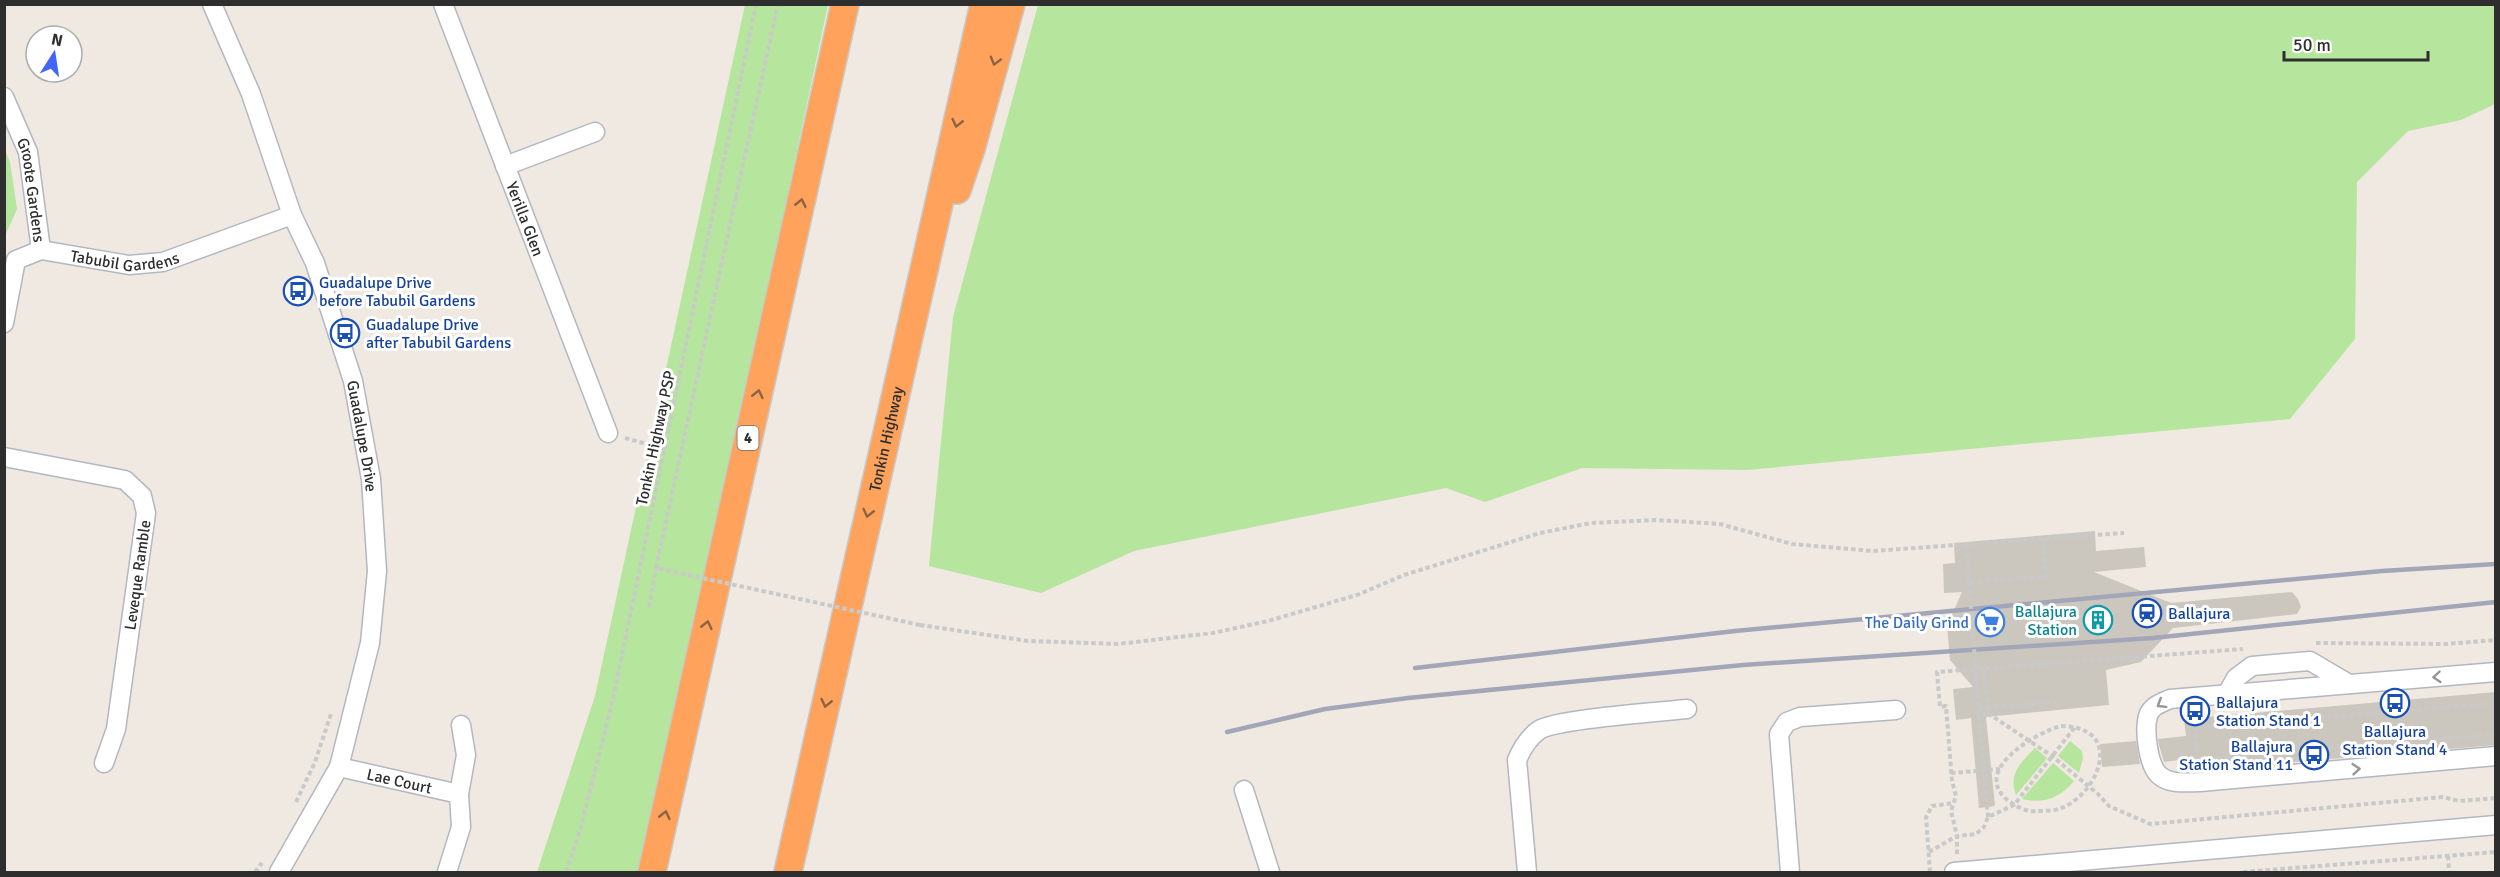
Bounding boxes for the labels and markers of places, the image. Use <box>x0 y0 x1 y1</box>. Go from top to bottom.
place label: Guadalupe Drive before Tabubil Gardens <box>319 273 475 311</box>
bus stop icon: Guadalupe Drive before Tabubil Gardens <box>282 275 314 307</box>
place label: Guadalupe Drive after Tabubil Gardens <box>366 315 511 353</box>
bus stop icon: Guadalupe Drive after Tabubil Gardens <box>329 317 361 349</box>
station icon: Ballajura <box>2131 597 2163 629</box>
place label: Ballajura Station <box>2015 602 2077 640</box>
building icon: Ballajura Station <box>2082 604 2114 636</box>
place label: Ballajura <box>2168 604 2230 624</box>
supermarket icon: The Daily Grind <box>1974 606 2006 638</box>
place label: The Daily Grind <box>1865 613 1969 633</box>
bus stop icon: Ballajura Station Stand 4 <box>2379 687 2411 719</box>
place label: Ballajura Station Stand 1 <box>2216 693 2321 731</box>
bus stop icon: Ballajura Station Stand 1 <box>2179 695 2211 727</box>
place label: Ballajura Station Stand 4 <box>2342 722 2448 760</box>
place label: Ballajura Station Stand 11 <box>2179 737 2293 775</box>
bus stop icon: Ballajura Station Stand 11 <box>2298 739 2330 771</box>

